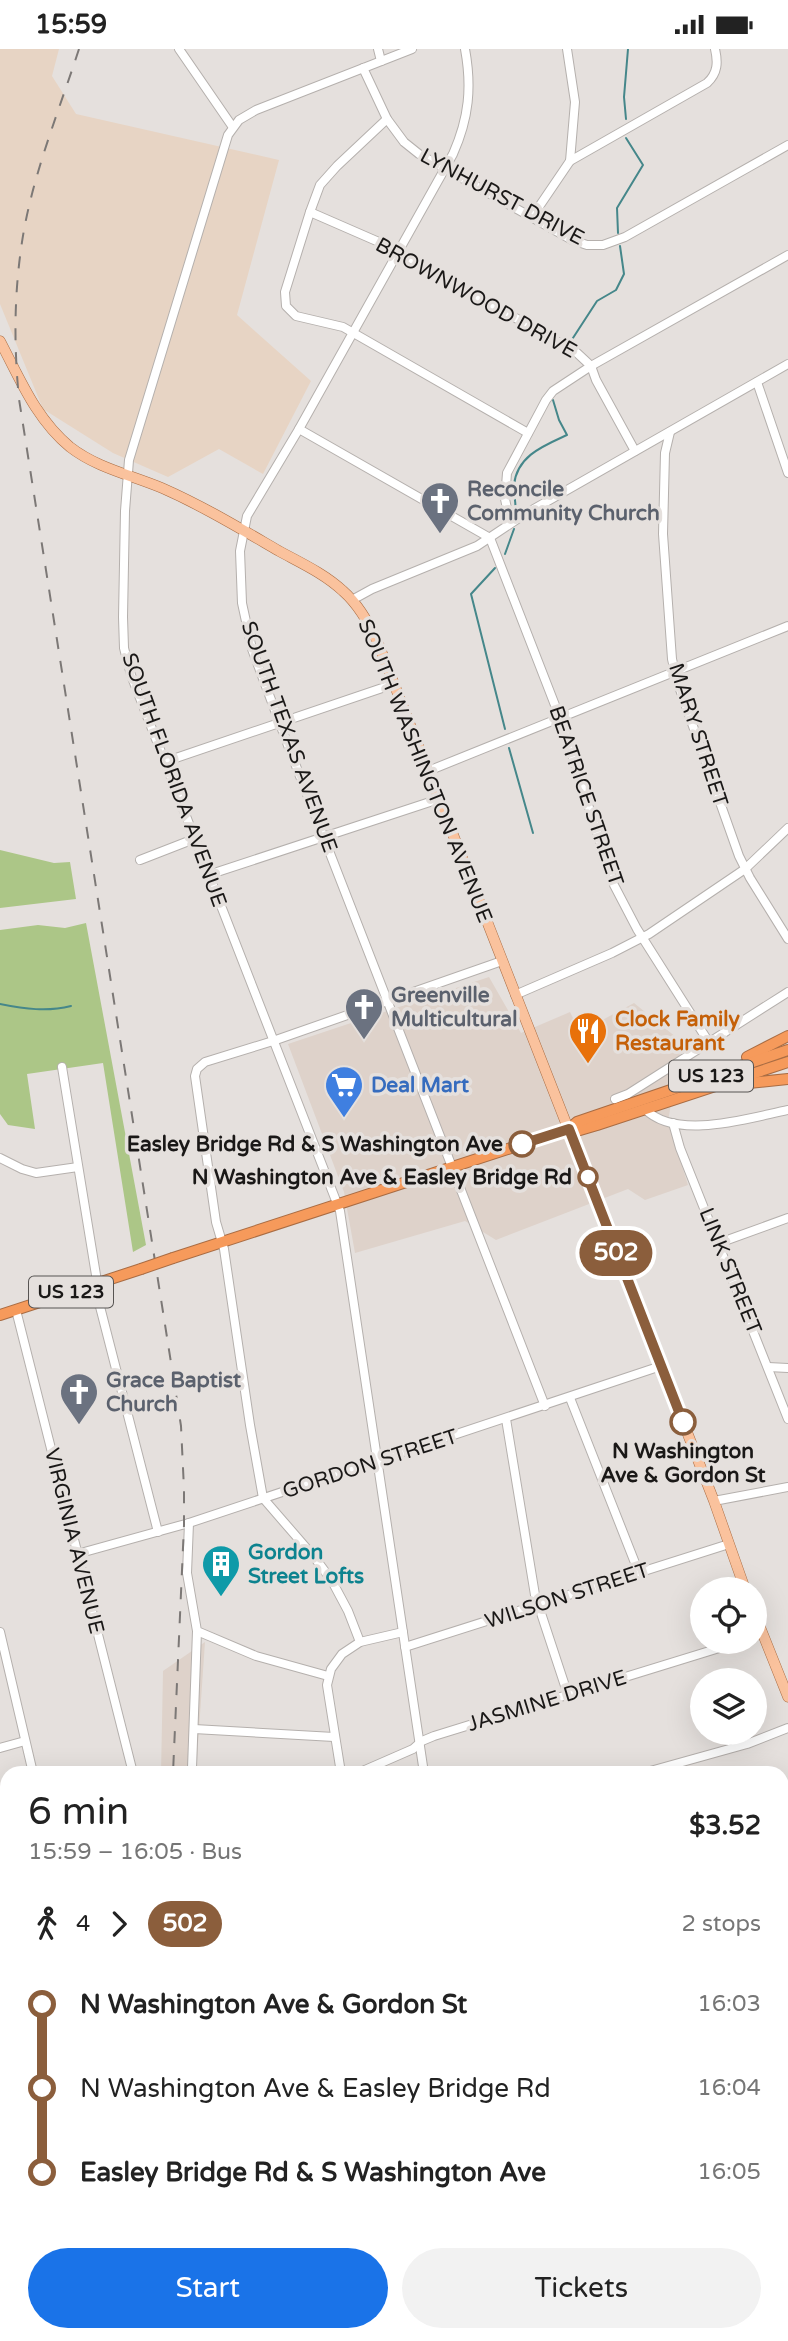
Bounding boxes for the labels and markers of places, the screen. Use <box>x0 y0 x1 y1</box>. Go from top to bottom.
place label: Reconcile Community Church <box>467 477 660 526</box>
church icon: Reconcile Community Church <box>419 480 461 535</box>
place label: Greenville Multicultural <box>391 983 517 1032</box>
church icon: Greenville Multicultural <box>343 986 385 1041</box>
place label: Clock Family Restaurant <box>615 1007 740 1056</box>
restaurant icon: Clock Family Restaurant <box>567 1010 609 1065</box>
supermarket icon: Deal Mart <box>323 1064 365 1119</box>
place label: Deal Mart <box>371 1073 469 1098</box>
marker: Easley Bridge Rd & S Washington Ave <box>509 1131 535 1157</box>
place label: Easley Bridge Rd & S Washington Ave <box>127 1132 503 1157</box>
place label: N Washington Ave & Easley Bridge Rd <box>192 1165 572 1190</box>
marker: N Washington Ave & Easley Bridge Rd <box>578 1167 598 1187</box>
place label: Grace Baptist Church <box>106 1368 241 1417</box>
church icon: Grace Baptist Church <box>58 1371 100 1426</box>
marker: N Washington Ave & Gordon St <box>670 1409 696 1435</box>
place label: N Washington Ave & Gordon St <box>600 1439 766 1488</box>
place label: Gordon Street Lofts <box>248 1540 364 1589</box>
building icon: Gordon Street Lofts <box>200 1543 242 1598</box>

